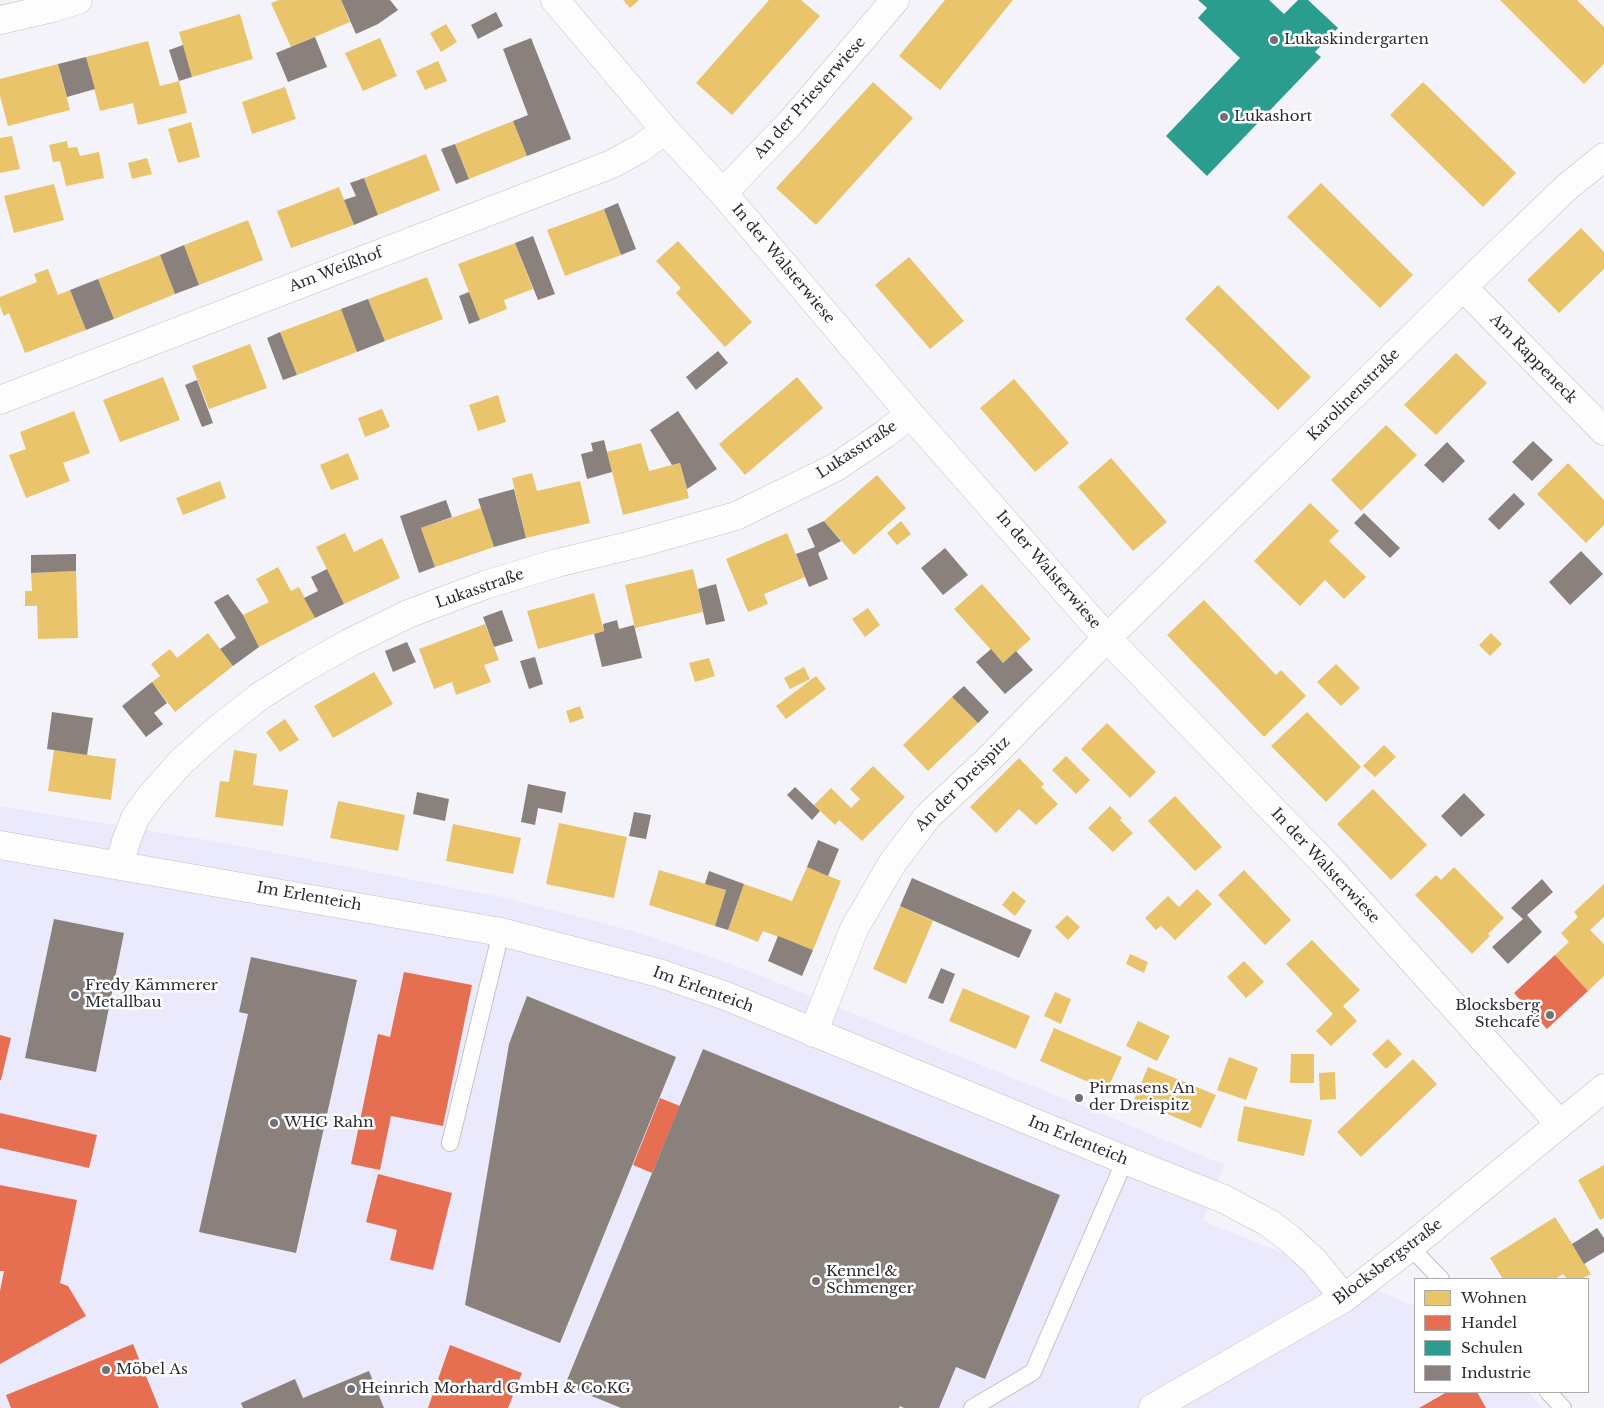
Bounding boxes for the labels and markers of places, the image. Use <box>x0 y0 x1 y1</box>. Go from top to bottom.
place label: Lukaskindergarten <box>1284 31 1429 49</box>
marker: Lukaskindergarten <box>1268 34 1280 46</box>
place label: Lukashort <box>1234 108 1312 126</box>
marker: Lukashort <box>1218 111 1230 123</box>
place label: Fredy Kämmerer Metallbau <box>85 977 218 1012</box>
marker: Fredy Kämmerer Metallbau <box>69 989 81 1001</box>
place label: Blocksberg Stehcafé <box>1455 997 1540 1032</box>
marker: Blocksberg Stehcafé <box>1544 1009 1556 1021</box>
place label: Pirmasens An der Dreispitz <box>1089 1080 1195 1115</box>
marker: Pirmasens An der Dreispitz <box>1073 1092 1085 1104</box>
place label: WHG Rahn <box>284 1114 373 1132</box>
marker: WHG Rahn <box>268 1117 280 1129</box>
place label: Kennel & Schmenger <box>826 1263 914 1298</box>
marker: Kennel & Schmenger <box>810 1275 822 1287</box>
place label: Möbel As <box>116 1361 188 1379</box>
marker: Möbel As <box>100 1364 112 1376</box>
place label: Heinrich Morhard GmbH & Co.KG <box>361 1380 631 1398</box>
marker: Heinrich Morhard GmbH & Co.KG <box>345 1383 357 1395</box>

